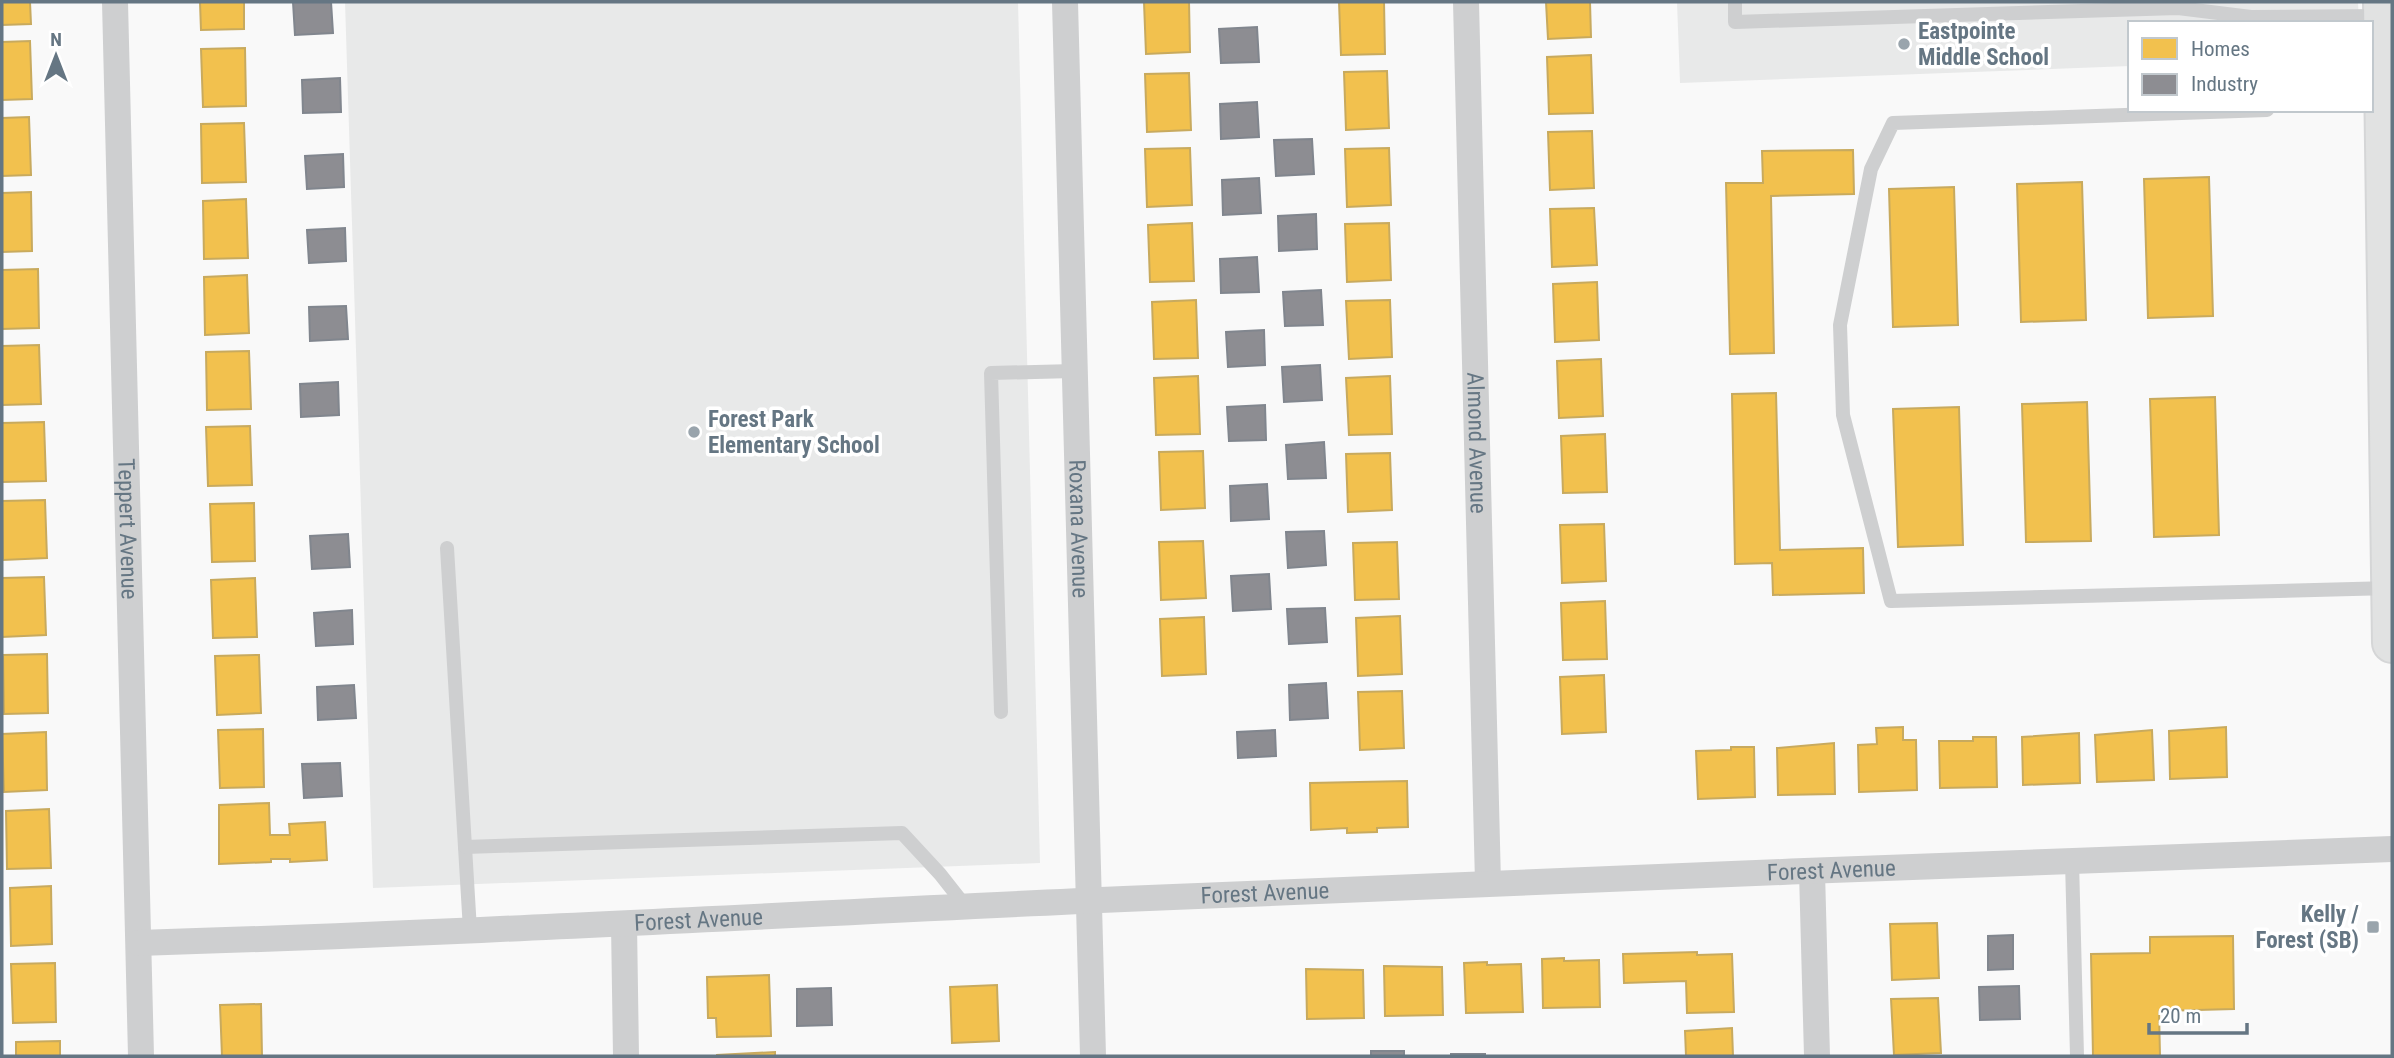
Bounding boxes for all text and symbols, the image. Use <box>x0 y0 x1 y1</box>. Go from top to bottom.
place label: Eastpointe Middle School <box>1918 18 2049 71</box>
north arrow <box>21 21 91 91</box>
legend <box>2128 21 2373 112</box>
text: N <box>50 28 62 51</box>
marker: Eastpointe Middle School <box>1896 36 1912 52</box>
text: Homes <box>2191 37 2250 61</box>
text: Industry <box>2191 72 2258 96</box>
street label: Almond Avenue <box>1462 372 1492 514</box>
place label: Forest Park Elementary School <box>708 406 880 459</box>
marker: Forest Park Elementary School <box>686 424 702 440</box>
street label: Teppert Avenue <box>113 458 143 600</box>
street label: Roxana Avenue <box>1064 459 1094 598</box>
street label: Forest Avenue <box>1767 854 1896 886</box>
street label: Forest Avenue <box>1200 877 1330 909</box>
place label: Kelly / Forest (SB) <box>2255 901 2359 954</box>
street label: Forest Avenue <box>634 903 764 936</box>
marker: Kelly / Forest (SB) <box>2365 919 2381 935</box>
scale bar <box>2149 992 2247 1036</box>
text: 20 m <box>2160 1004 2201 1028</box>

